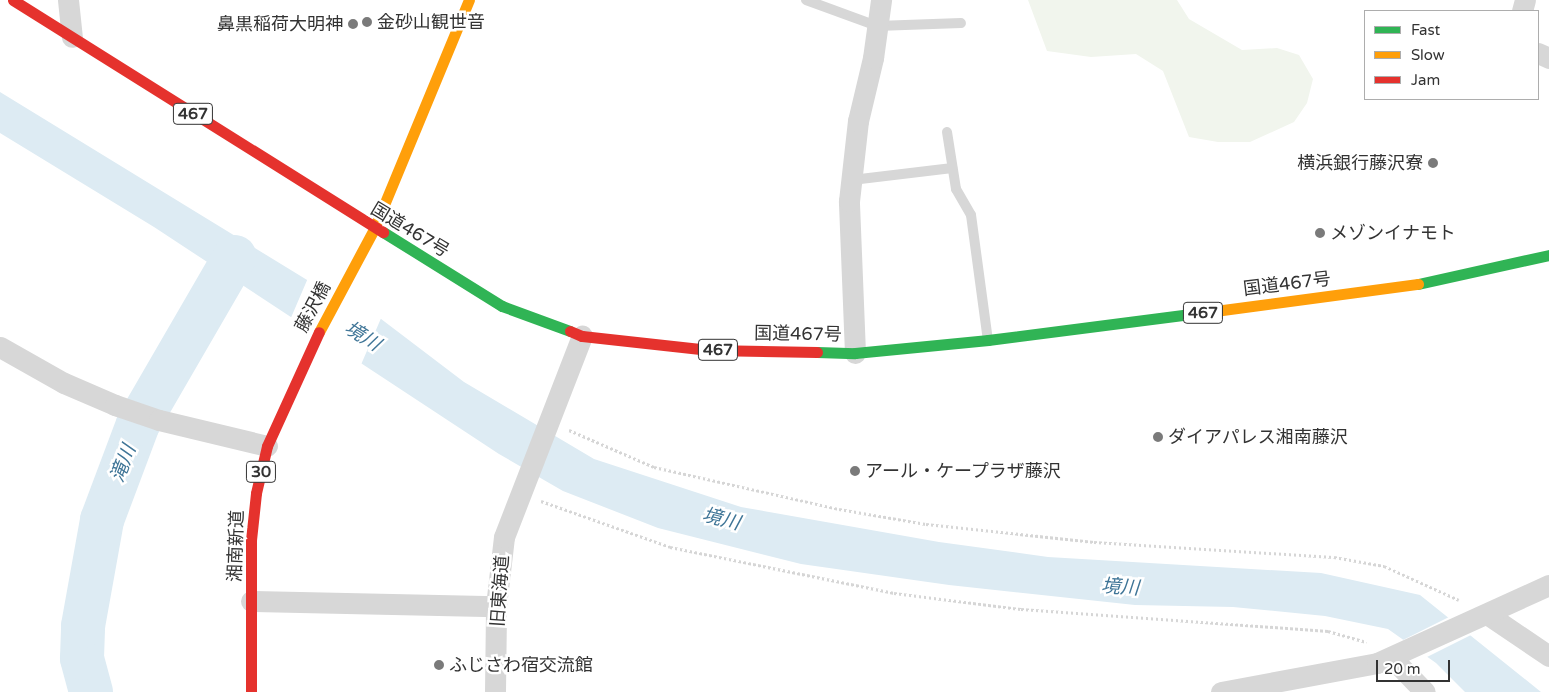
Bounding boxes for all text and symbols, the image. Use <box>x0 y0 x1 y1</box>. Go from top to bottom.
legend <box>1364 10 1539 100</box>
place label: 金砂山観世音 <box>377 11 485 33</box>
place label: 鼻黒稲荷大明神 <box>217 13 343 35</box>
marker: 金砂山観世音 <box>361 16 373 28</box>
marker: 鼻黒稲荷大明神 <box>347 18 359 30</box>
text: Fast <box>1411 21 1440 39</box>
text: Slow <box>1411 46 1445 64</box>
text: Jam <box>1411 71 1440 89</box>
road number: 467 <box>172 100 214 128</box>
place label: 横浜銀行藤沢寮 <box>1297 152 1423 174</box>
marker: 横浜銀行藤沢寮 <box>1427 157 1439 169</box>
street label: 国道467号 <box>367 198 453 262</box>
place label: メゾンイナモト <box>1330 222 1456 244</box>
marker: メゾンイナモト <box>1314 227 1326 239</box>
street label: 国道467号 <box>1242 268 1332 300</box>
street label: 藤沢橋 <box>291 278 335 336</box>
road number: 467 <box>1182 300 1224 326</box>
water label: 境川 <box>340 317 384 357</box>
street label: 国道467号 <box>754 322 842 346</box>
road number: 467 <box>697 336 739 364</box>
place label: ダイアパレス湘南藤沢 <box>1168 426 1348 448</box>
marker: ダイアパレス湘南藤沢 <box>1152 431 1164 443</box>
water label: 滝川 <box>107 442 141 486</box>
road number: 30 <box>245 458 277 486</box>
place label: アール・ケープラザ藤沢 <box>865 460 1062 482</box>
marker: アール・ケープラザ藤沢 <box>849 465 861 477</box>
water label: 境川 <box>700 504 742 536</box>
street label: 湘南新道 <box>224 510 248 582</box>
street label: 旧東海道 <box>487 554 513 628</box>
water label: 境川 <box>1100 575 1140 601</box>
scale bar <box>1379 650 1453 682</box>
place label: ふじさわ宿交流館 <box>449 654 593 676</box>
marker: ふじさわ宿交流館 <box>433 659 445 671</box>
text: 20 m <box>1384 660 1421 678</box>

